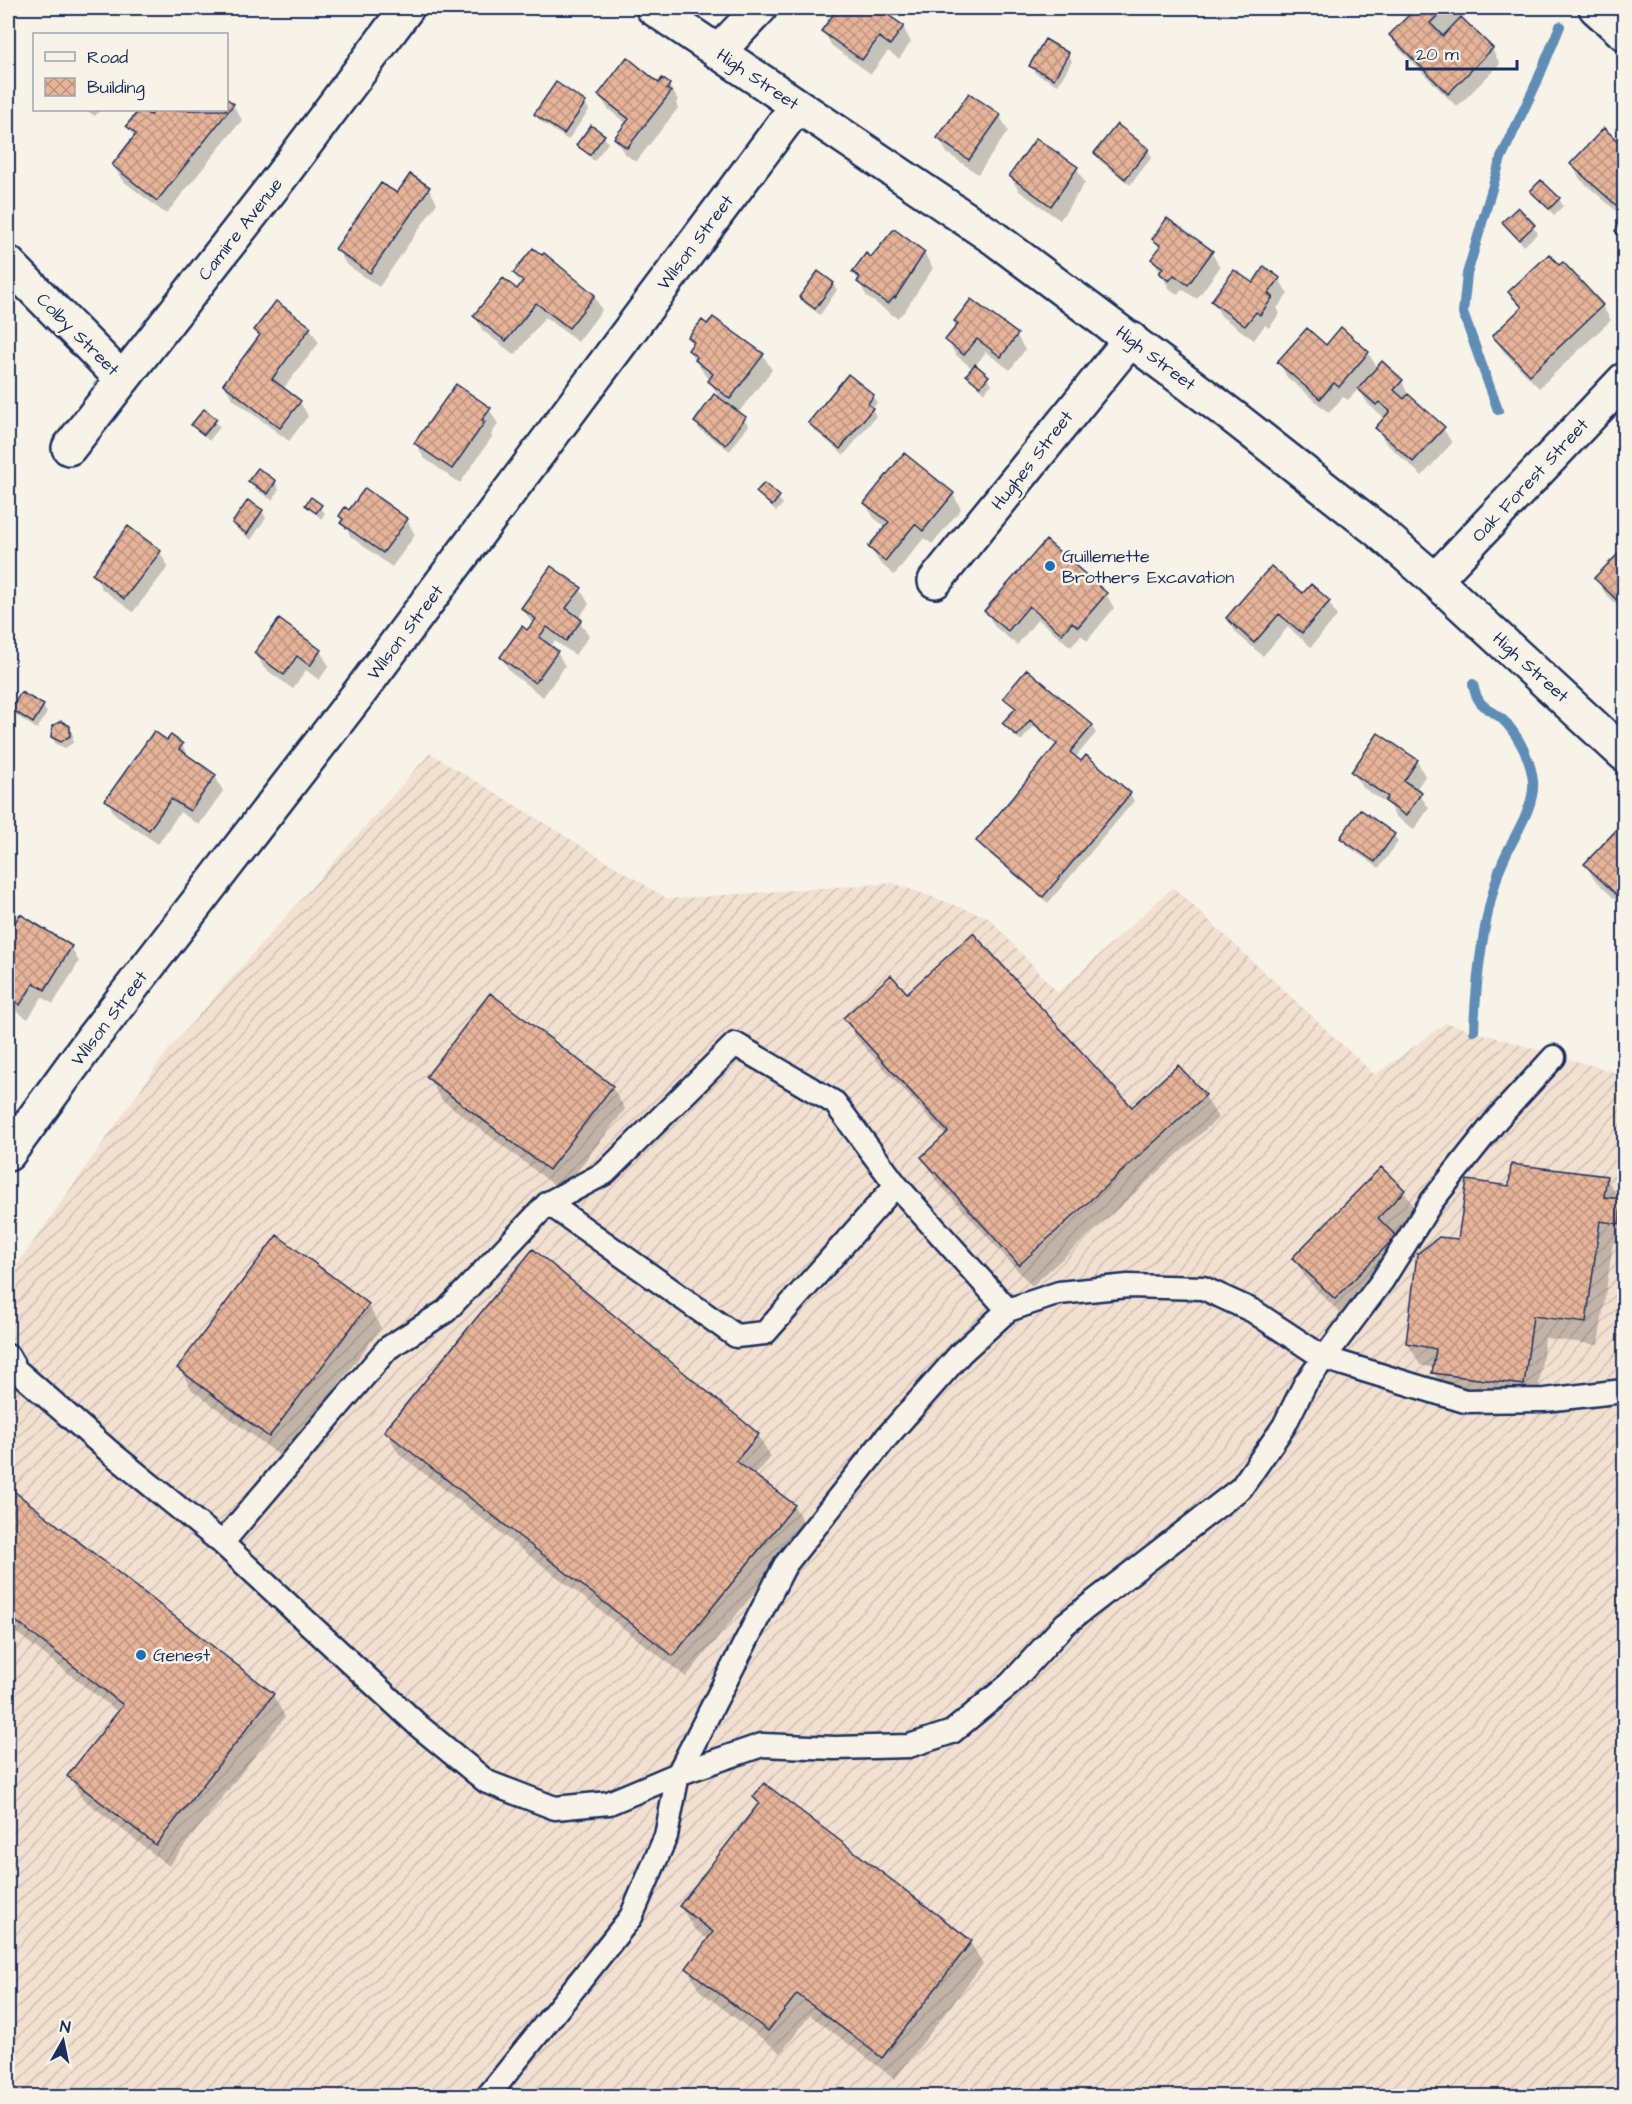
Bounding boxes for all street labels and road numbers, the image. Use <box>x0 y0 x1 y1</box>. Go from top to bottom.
street label: High Street <box>711 43 804 117</box>
street label: Camire Avenue <box>192 173 289 286</box>
street label: Wilson Street <box>651 189 740 295</box>
street label: Colby Street <box>30 287 125 383</box>
street label: High Street <box>1110 320 1202 398</box>
street label: Hughes Street <box>986 405 1080 516</box>
street label: Oak Forest Street <box>1466 412 1595 548</box>
street label: Wilson Street <box>361 579 450 685</box>
street label: High Street <box>1486 626 1575 710</box>
street label: Wilson Street <box>65 965 154 1071</box>

